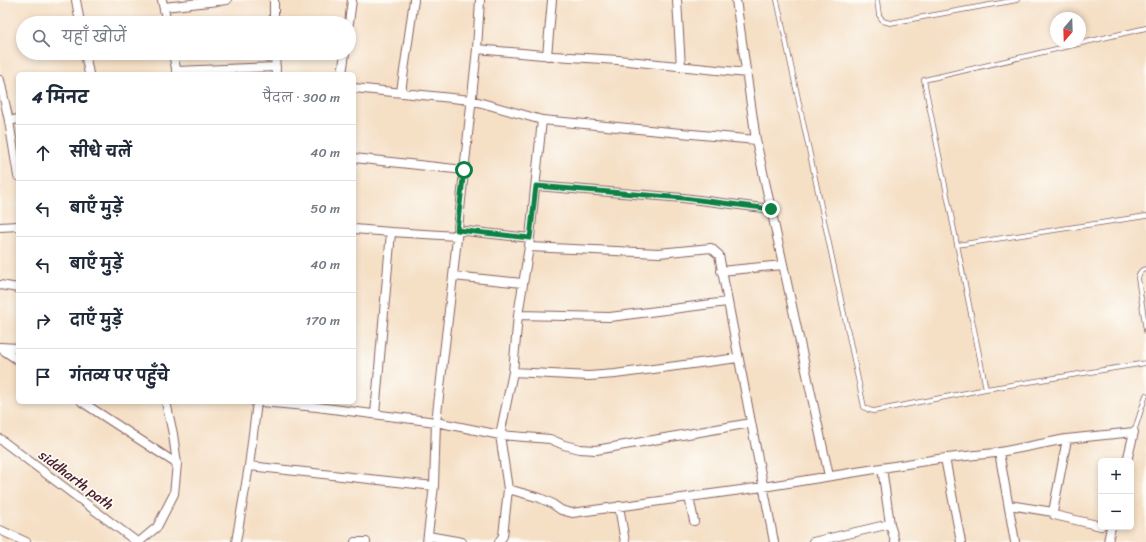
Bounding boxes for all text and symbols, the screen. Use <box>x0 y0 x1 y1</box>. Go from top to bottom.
north arrow <box>1050 12 1086 48</box>
search box <box>16 16 356 60</box>
text: यहाँ खोजें <box>62 24 127 50</box>
icon: search <box>30 27 52 49</box>
text: 4 मिनट <box>32 82 88 112</box>
text: पैदल · 300 m <box>263 86 340 109</box>
text: सीधे चलें <box>70 139 131 165</box>
text: 40 m <box>310 141 340 164</box>
icon: ahead <box>32 142 54 164</box>
route start <box>455 161 473 179</box>
text: बाएँ मुड़ें <box>70 195 123 221</box>
text: 50 m <box>310 197 340 220</box>
icon: left <box>32 198 54 220</box>
route end <box>762 200 780 218</box>
text: बाएँ मुड़ें <box>70 251 123 277</box>
text: 40 m <box>310 253 340 276</box>
icon: left <box>32 254 54 276</box>
text: दाएँ मुड़ें <box>70 307 122 333</box>
text: 170 m <box>305 309 340 332</box>
icon: right <box>32 310 54 332</box>
text: गंतव्य पर पहुँचे <box>70 363 169 389</box>
icon: arrive <box>32 366 54 388</box>
street label: siddharth path <box>32 443 119 517</box>
map controls <box>1098 458 1134 530</box>
button: + <box>1098 458 1134 494</box>
button: − <box>1098 494 1134 530</box>

